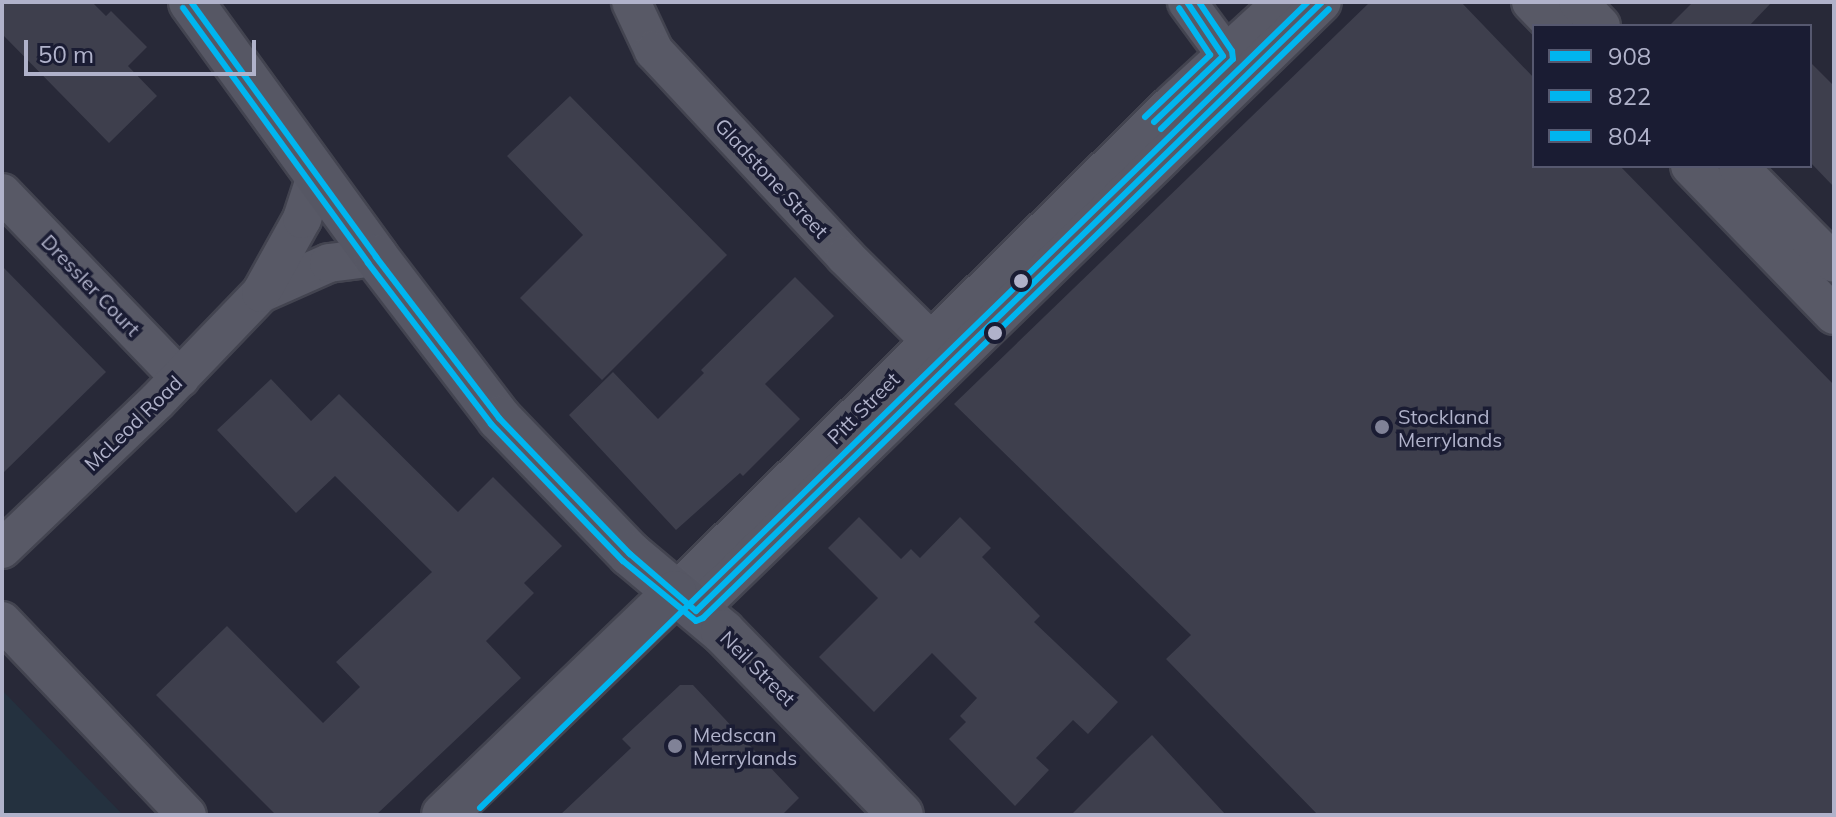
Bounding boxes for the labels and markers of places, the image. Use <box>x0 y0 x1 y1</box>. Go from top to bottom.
unlabelled marker <box>1013 273 1029 289</box>
unlabelled marker <box>987 325 1003 341</box>
place label: Stockland Merrylands <box>1398 404 1502 451</box>
marker: Stockland Merrylands <box>1373 418 1391 436</box>
place label: Medscan Merrylands <box>693 722 797 769</box>
marker: Medscan Merrylands <box>664 735 686 757</box>

